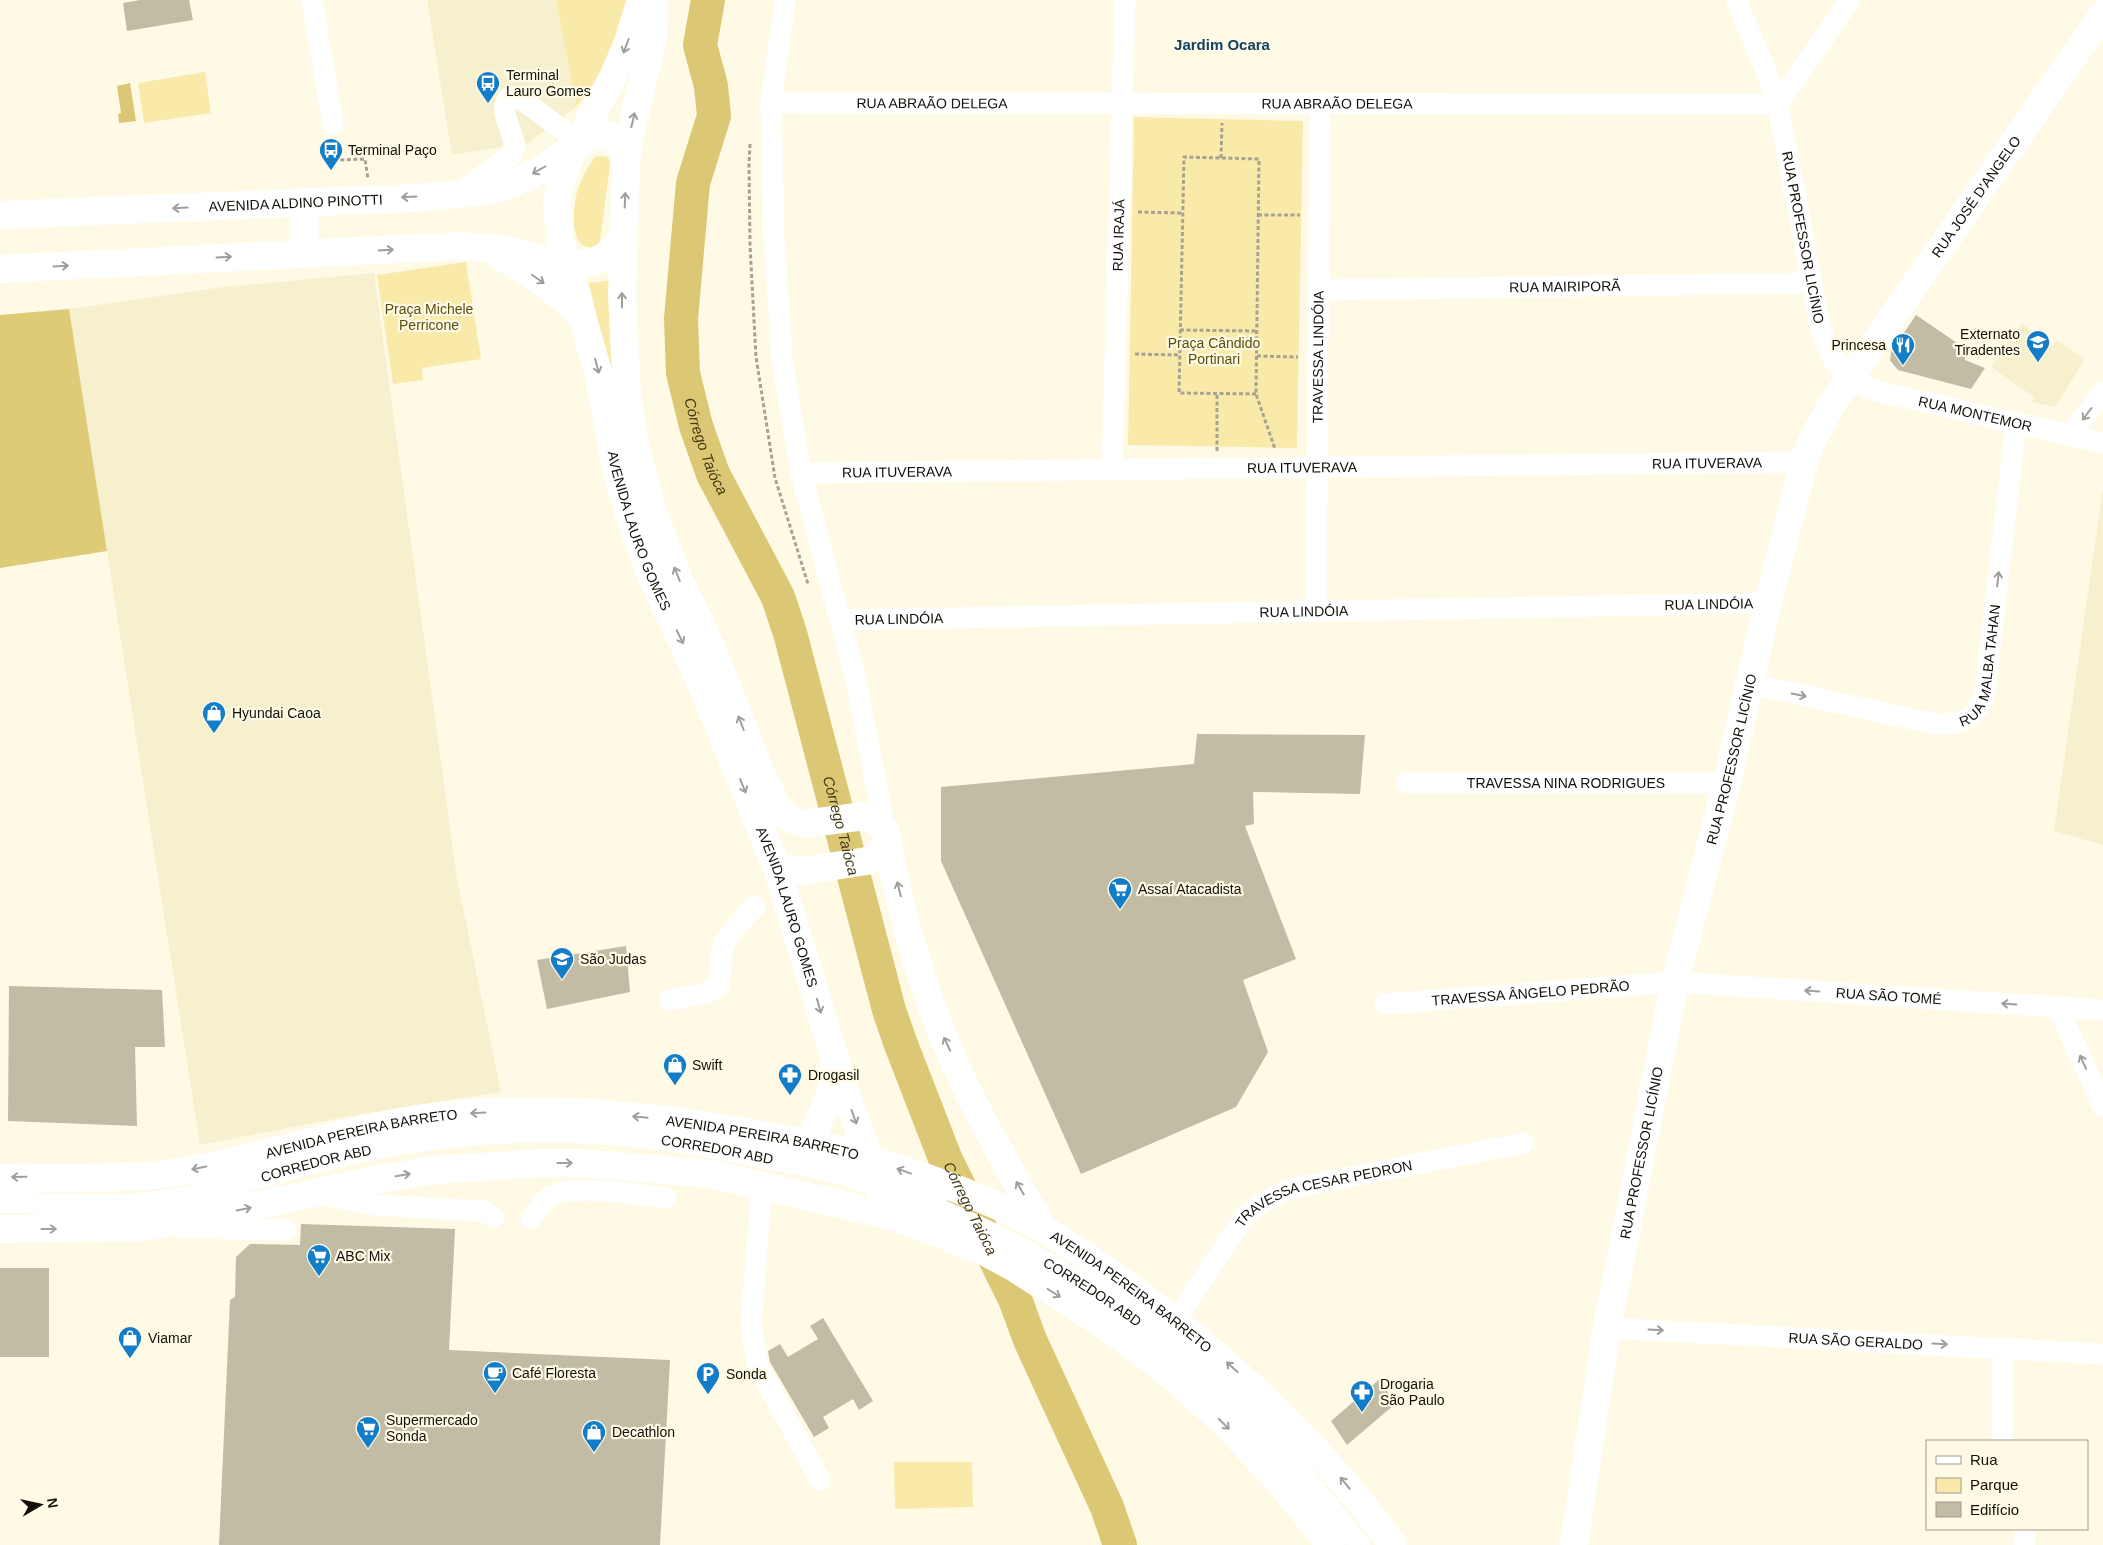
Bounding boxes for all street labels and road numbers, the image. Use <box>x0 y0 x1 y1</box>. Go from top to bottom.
street label: RUA ABRAÃO DELEGA <box>856 95 1008 111</box>
street label: RUA ABRAÃO DELEGA <box>1261 95 1413 112</box>
street label: RUA JOSÉ D'ANGELO <box>1928 133 2024 260</box>
street label: RUA PROFESSOR LICÍNIO <box>1779 150 1827 325</box>
street label: AVENIDA ALDINO PINOTTI <box>208 191 383 214</box>
street label: RUA IRAJÁ <box>1109 198 1128 272</box>
street label: RUA MAIRIPORÃ <box>1509 278 1621 295</box>
street label: TRAVESSA LINDÓIA <box>1309 290 1327 424</box>
street label: RUA MONTEMOR <box>1917 393 2034 434</box>
street label: AVENIDA LAURO GOMES <box>605 450 674 613</box>
street label: RUA ITUVERAVA <box>1652 454 1763 472</box>
street label: RUA ITUVERAVA <box>1247 459 1358 476</box>
street label: RUA ITUVERAVA <box>842 463 953 481</box>
street label: RUA LINDÓIA <box>1664 595 1754 613</box>
street label: RUA LINDÓIA <box>1259 603 1349 620</box>
street label: RUA MALBA TAHAN <box>1957 604 2003 730</box>
street label: RUA LINDÓIA <box>854 610 944 628</box>
street label: RUA PROFESSOR LICÍNIO <box>1703 672 1760 846</box>
street label: TRAVESSA NINA RODRIGUES <box>1467 775 1665 791</box>
street label: AVENIDA LAURO GOMES <box>753 824 821 989</box>
street label: TRAVESSA ÂNGELO PEDRÃO <box>1431 977 1630 1008</box>
street label: RUA SÃO TOMÉ <box>1835 985 1942 1007</box>
street label: RUA PROFESSOR LICÍNIO <box>1617 1065 1666 1240</box>
street label: AVENIDA PEREIRA BARRETO <box>264 1106 458 1161</box>
street label: AVENIDA PEREIRA BARRETO <box>665 1112 861 1163</box>
street label: CORREDOR ABD <box>660 1132 775 1167</box>
street label: CORREDOR ABD <box>259 1142 373 1185</box>
street label: TRAVESSA CESAR PEDRON <box>1232 1157 1414 1230</box>
street label: AVENIDA PEREIRA BARRETO <box>1048 1227 1215 1356</box>
street label: CORREDOR ABD <box>1041 1254 1145 1330</box>
street label: RUA SÃO GERALDO <box>1788 1330 1923 1353</box>

